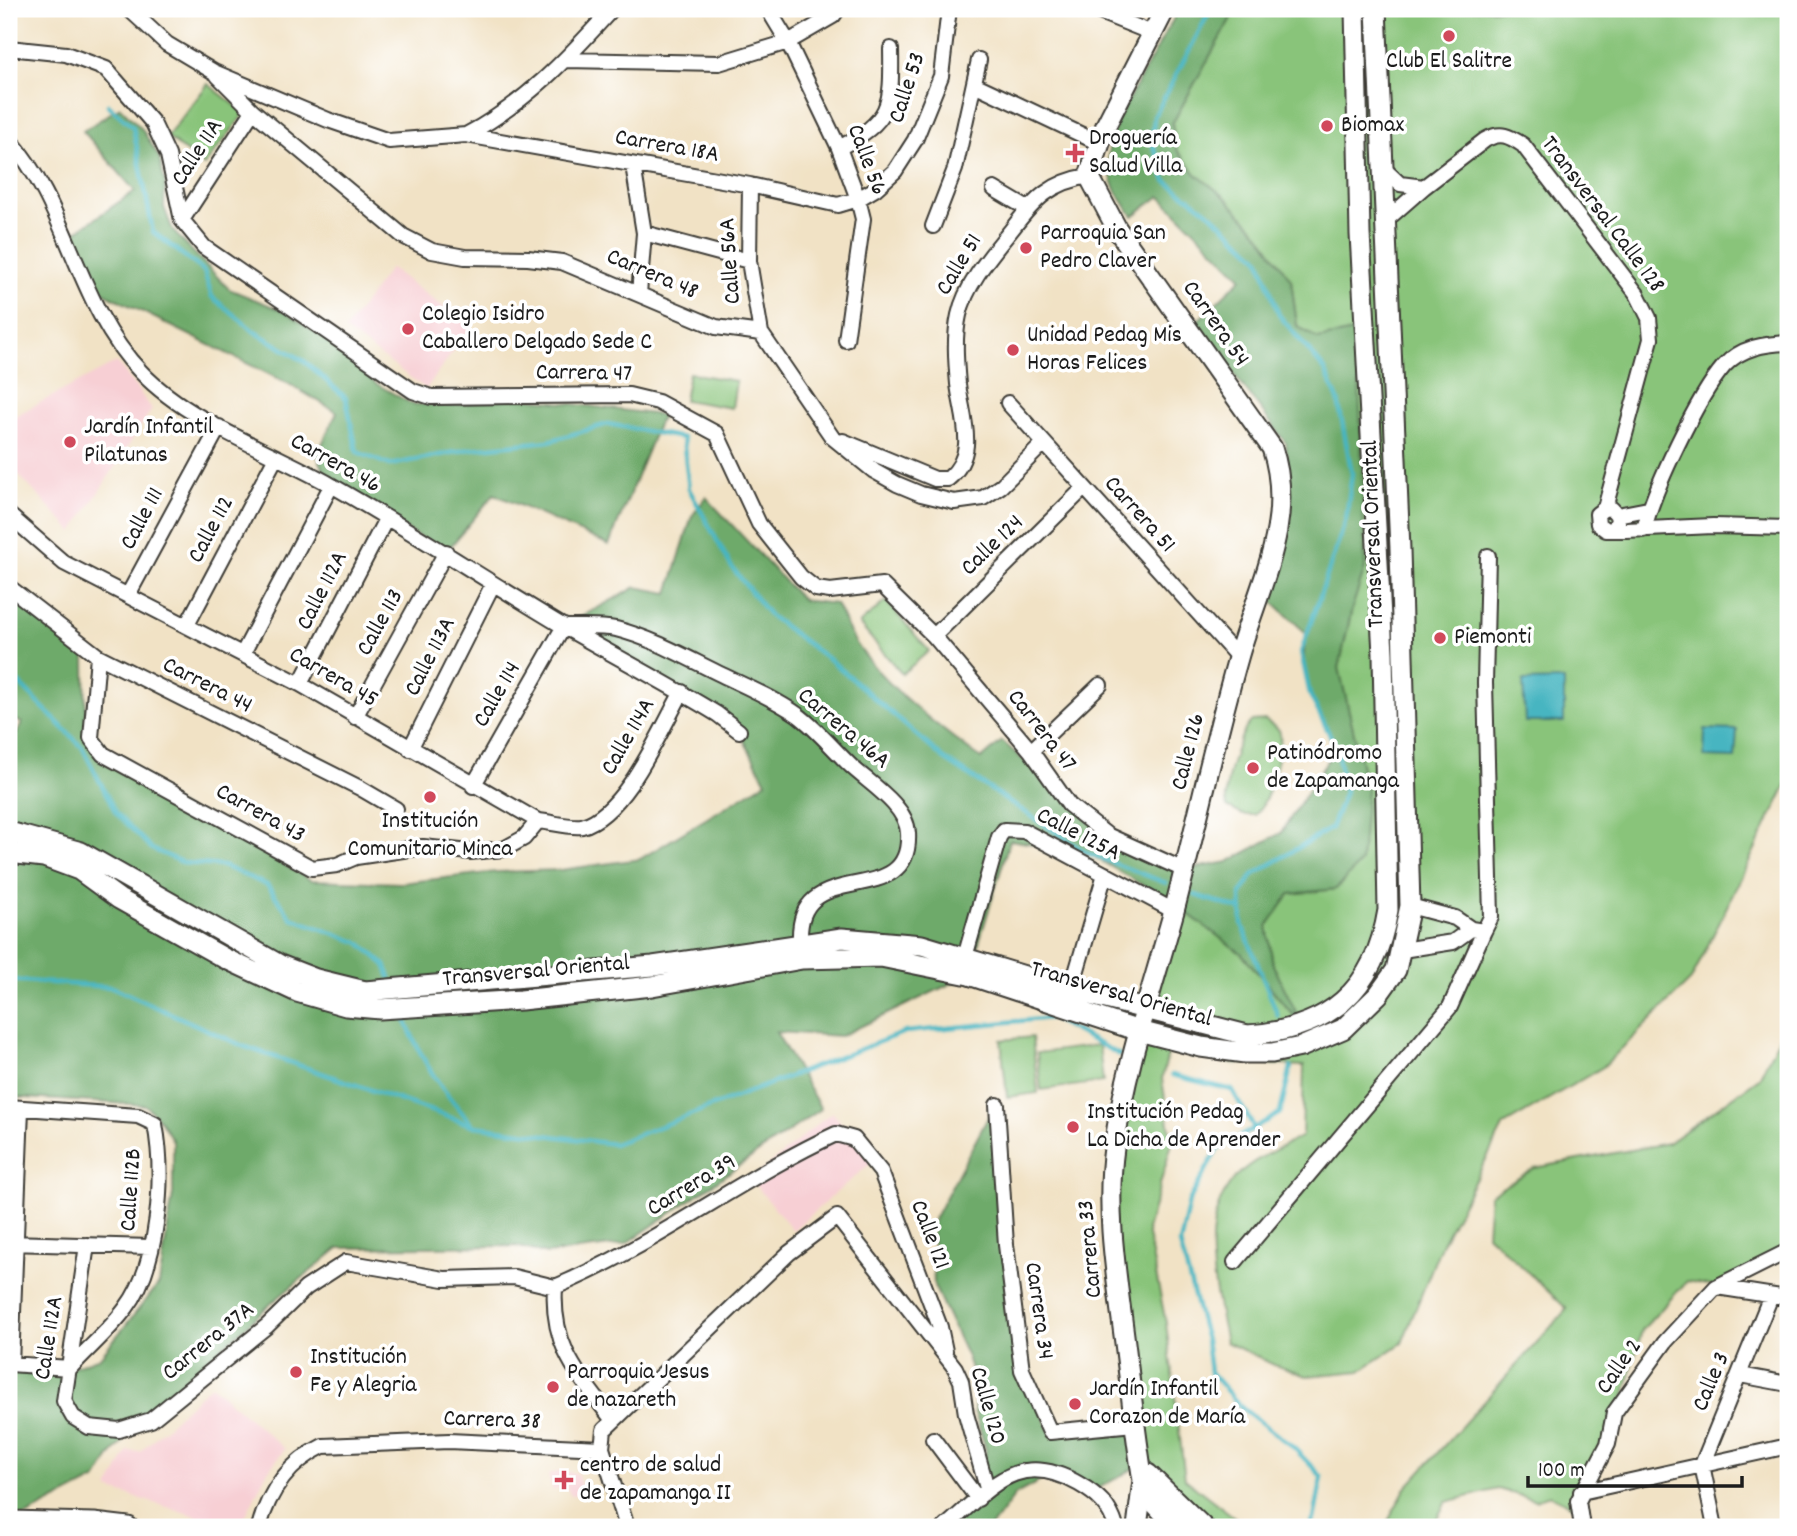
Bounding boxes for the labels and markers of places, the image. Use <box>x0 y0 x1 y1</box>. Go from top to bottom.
marker: Club El Salitre <box>1441 28 1457 44</box>
place label: Club El Salitre <box>1386 45 1512 79</box>
place label: Biomax <box>1341 109 1404 143</box>
marker: Biomax <box>1319 118 1335 134</box>
place label: Droguería Salud Villa <box>1089 122 1183 184</box>
marker: Droguería Salud Villa <box>1067 145 1083 161</box>
place label: Parroquia San Pedro Claver <box>1040 217 1166 279</box>
marker: Parroquia San Pedro Claver <box>1018 240 1034 256</box>
place label: Colegio Isidro Caballero Delgado Sede C <box>422 298 652 360</box>
place label: Unidad Pedag Mis Horas Felices <box>1027 319 1182 381</box>
marker: Colegio Isidro Caballero Delgado Sede C <box>400 321 416 337</box>
marker: Unidad Pedag Mis Horas Felices <box>1005 342 1021 358</box>
place label: Jardín Infantil Pilatunas <box>84 411 214 473</box>
marker: Jardín Infantil Pilatunas <box>62 434 78 450</box>
place label: Piemonti <box>1454 621 1531 655</box>
marker: Piemonti <box>1432 630 1448 646</box>
place label: Patinódromo de Zapamanga <box>1267 737 1400 799</box>
marker: Patinódromo de Zapamanga <box>1245 760 1261 776</box>
marker: Institución Comunitario Minca <box>422 789 438 805</box>
place label: Institución Comunitario Minca <box>348 805 513 867</box>
place label: Institución Pedag La Dicha de Aprender <box>1087 1096 1281 1158</box>
marker: Institución Pedag La Dicha de Aprender <box>1065 1119 1081 1135</box>
place label: Institución Fe y Alegria <box>310 1341 417 1403</box>
place label: Parroquia Jesus de nazareth <box>567 1356 710 1418</box>
marker: Institución Fe y Alegria <box>288 1364 304 1380</box>
place label: Jardín Infantil Corazon de María <box>1089 1373 1246 1435</box>
marker: Parroquia Jesus de nazareth <box>545 1379 561 1395</box>
marker: Jardín Infantil Corazon de María <box>1067 1396 1083 1412</box>
place label: centro de salud de zapamanga II <box>580 1449 732 1511</box>
marker: centro de salud de zapamanga II <box>554 1470 574 1490</box>

